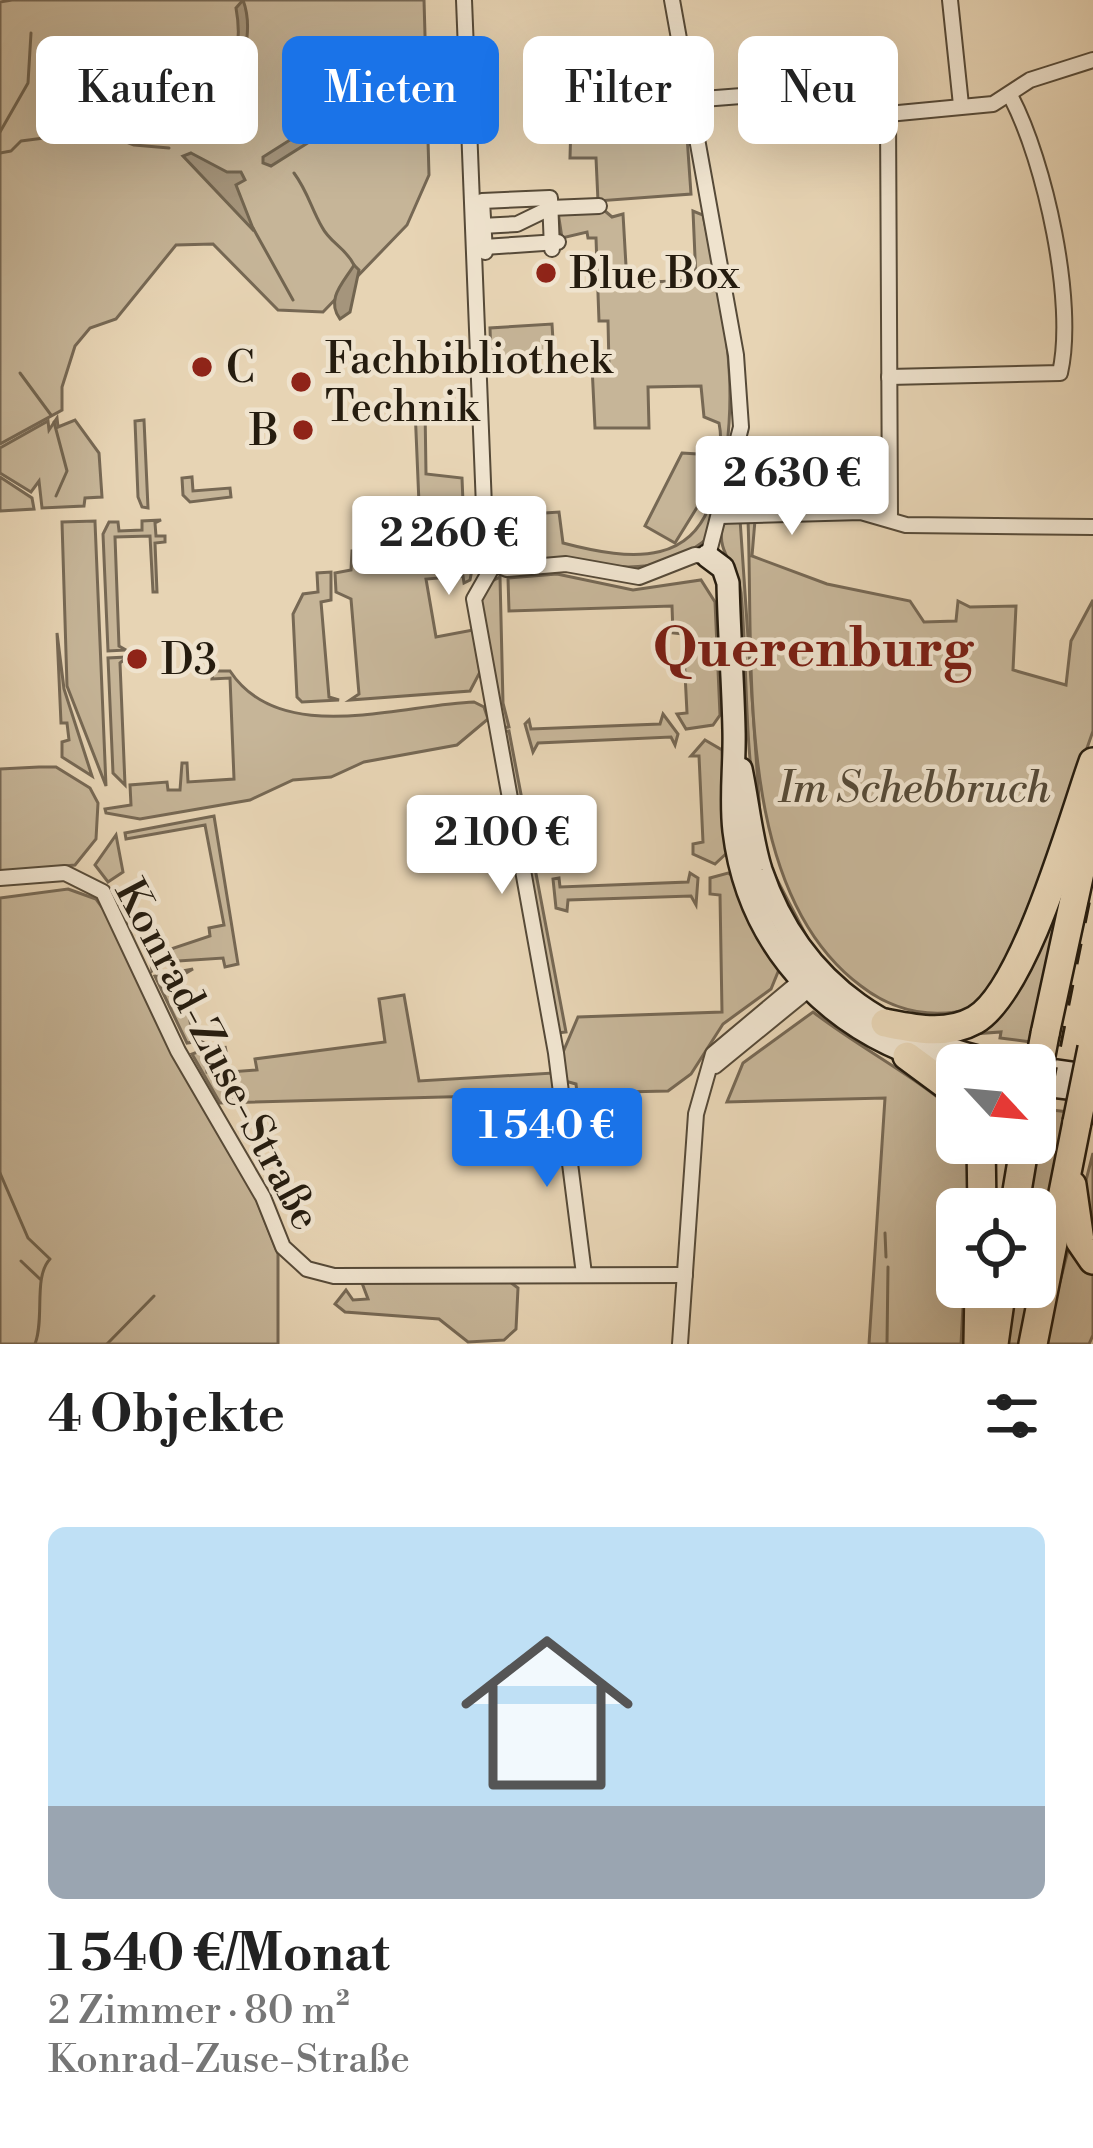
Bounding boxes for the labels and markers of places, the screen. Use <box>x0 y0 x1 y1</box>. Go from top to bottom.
place label: Blue Box <box>569 249 740 302</box>
marker: Blue Box <box>533 260 559 286</box>
place label: Fachbibliothek Technik <box>325 334 614 435</box>
place label: C <box>226 343 255 396</box>
marker: C <box>189 354 215 380</box>
marker: Fachbibliothek Technik <box>288 369 314 395</box>
place label: B <box>248 406 279 459</box>
marker: B <box>290 417 316 443</box>
pin: 2 630 € <box>681 436 903 538</box>
pin: 2 260 € <box>338 496 560 598</box>
place label: D3 <box>161 635 217 688</box>
marker: D3 <box>124 646 150 672</box>
pin: 2 100 € <box>391 795 613 897</box>
pin: 1 540 € <box>436 1088 658 1190</box>

